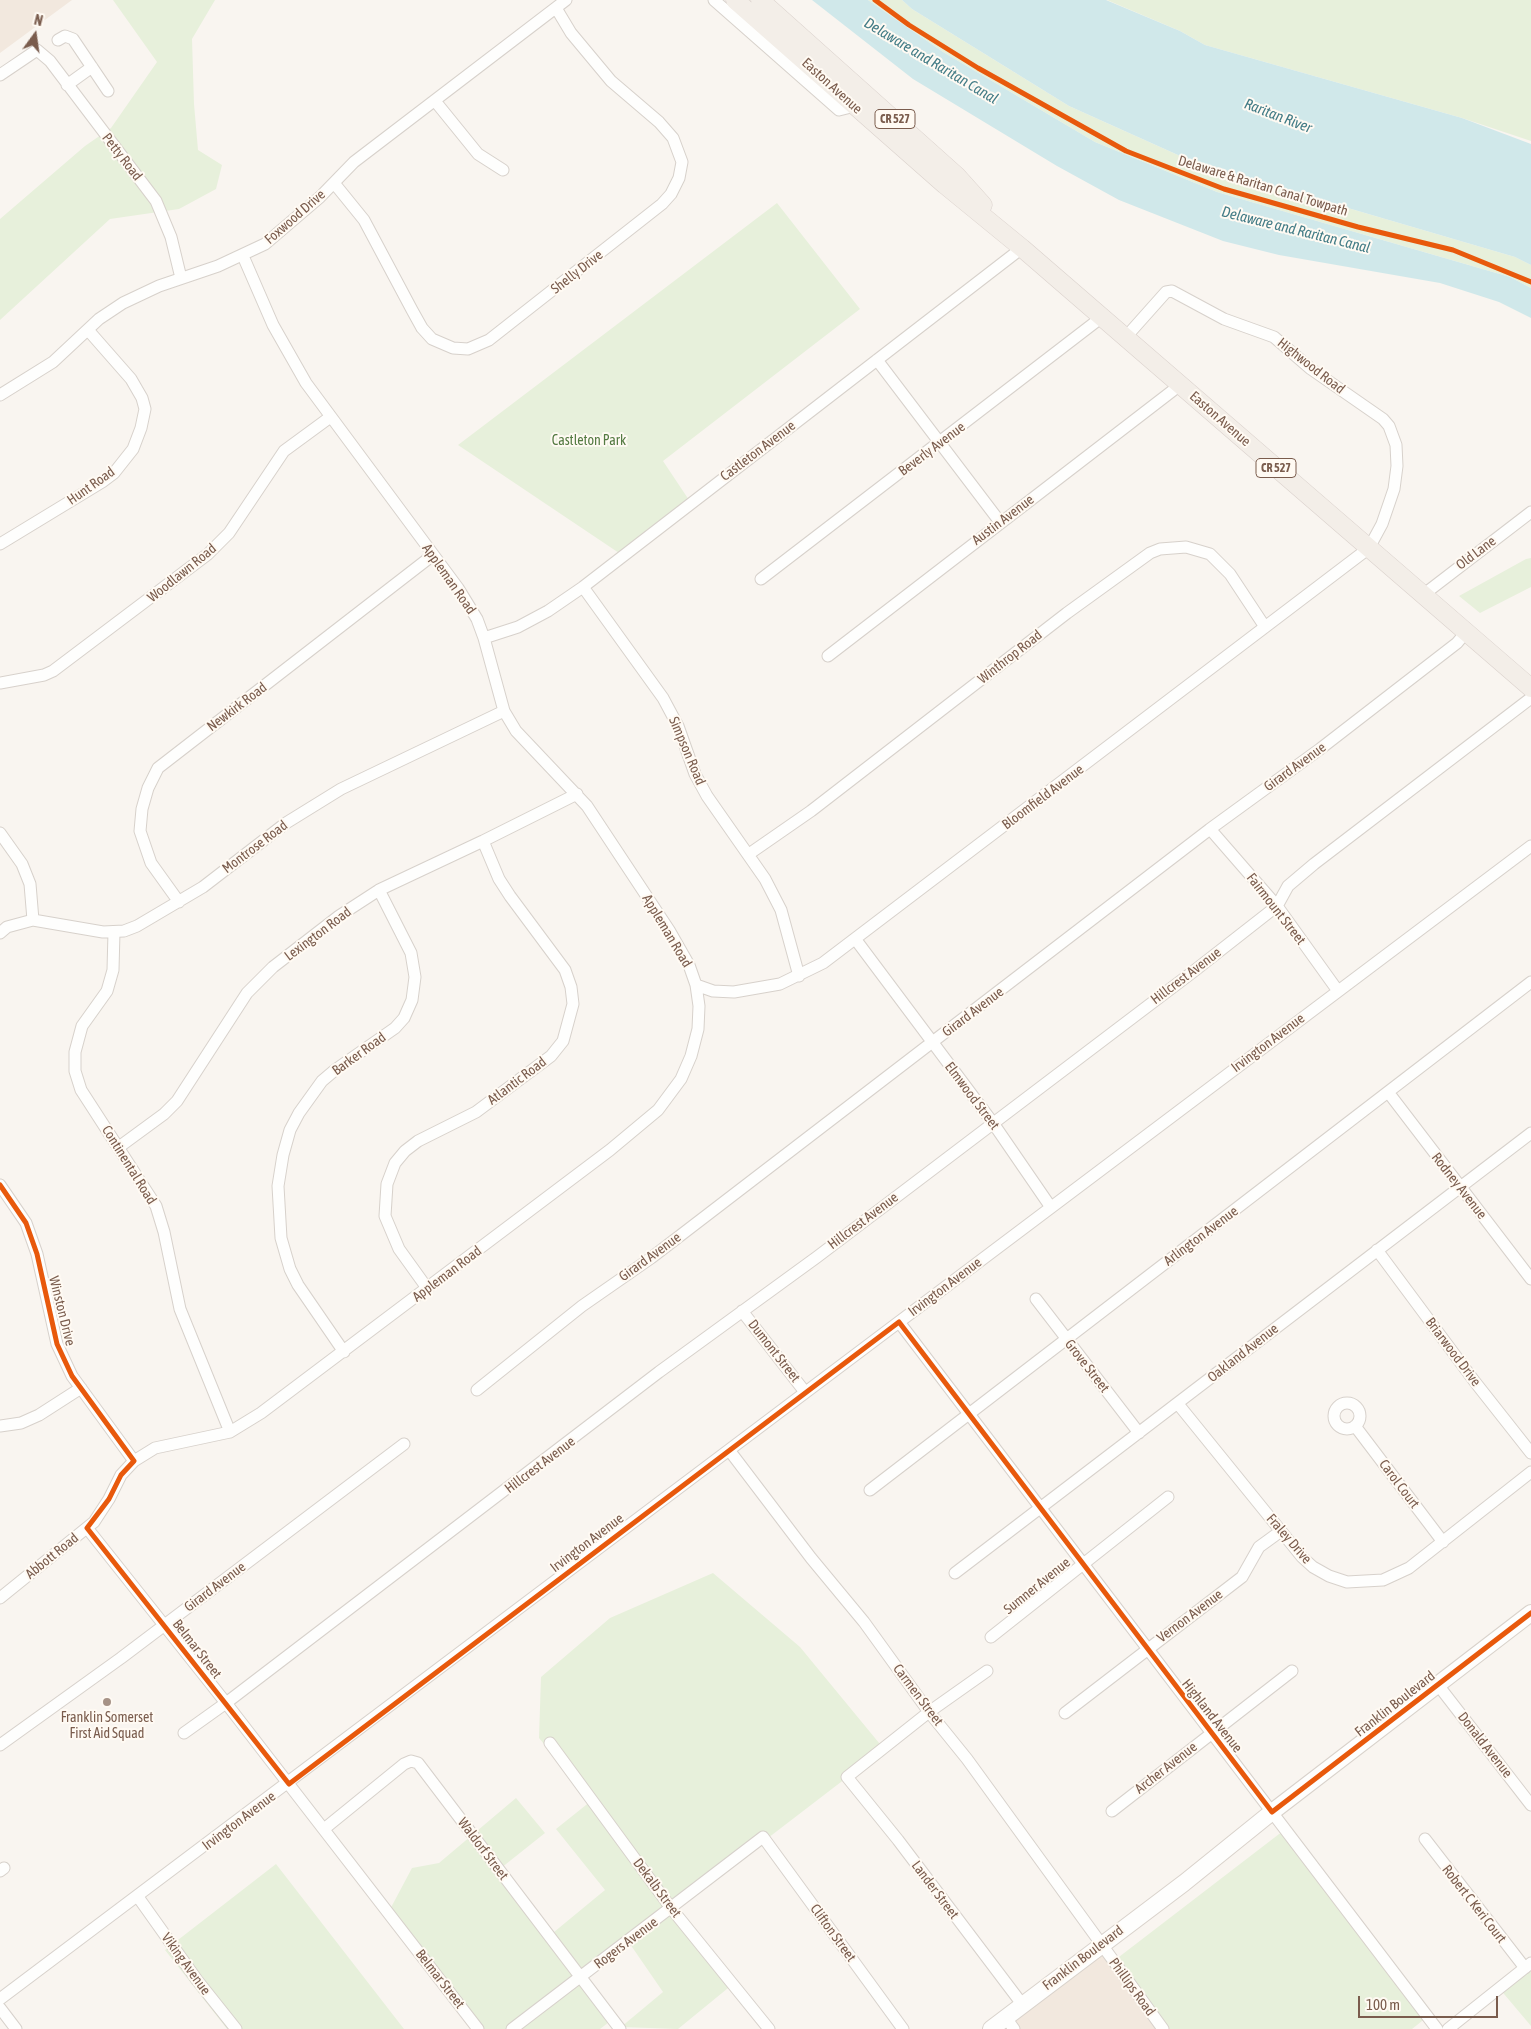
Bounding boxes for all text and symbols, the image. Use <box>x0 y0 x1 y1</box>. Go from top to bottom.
north arrow <box>10 10 60 60</box>
text: N <box>33 12 45 29</box>
water label: Delaware and Raritan Canal <box>861 14 1001 108</box>
street label: Easton Avenue <box>798 55 866 117</box>
water label: Raritan River <box>1242 95 1314 137</box>
road number: CR 527 <box>875 110 915 128</box>
street label: Petty Road <box>98 130 146 184</box>
street label: Delaware & Raritan Canal Towpath <box>1176 152 1350 220</box>
street label: Foxwood Drive <box>261 186 329 248</box>
water label: Delaware and Raritan Canal <box>1220 203 1372 257</box>
street label: Shelly Drive <box>548 247 606 297</box>
street label: Highwood Road <box>1274 335 1348 397</box>
street label: Easton Avenue <box>1186 388 1254 450</box>
street label: Castleton Avenue <box>717 417 799 485</box>
street label: Beverly Avenue <box>895 419 969 479</box>
park label: Castleton Park <box>552 433 626 449</box>
road number: CR 527 <box>1256 458 1296 478</box>
street label: Hunt Road <box>64 464 118 508</box>
street label: Austin Avenue <box>969 491 1037 549</box>
street label: Old Lane <box>1453 533 1499 573</box>
street label: Woodlawn Road <box>144 540 220 606</box>
street label: Appleman Road <box>419 541 479 617</box>
street label: Winthrop Road <box>975 627 1045 687</box>
street label: Newkirk Road <box>204 679 270 735</box>
street label: Simpson Road <box>665 714 709 788</box>
street label: Girard Avenue <box>1261 739 1329 795</box>
street label: Bloomfield Avenue <box>999 761 1087 833</box>
street label: Montrose Road <box>219 817 291 877</box>
street label: Fairmount Street <box>1243 870 1309 948</box>
street label: Appleman Road <box>639 891 695 971</box>
street label: Lexington Road <box>281 903 355 965</box>
street label: Hillcrest Avenue <box>1147 944 1225 1008</box>
street label: Girard Avenue <box>939 983 1007 1041</box>
street label: Irvington Avenue <box>1228 1010 1308 1076</box>
street label: Barker Road <box>329 1029 389 1079</box>
street label: Atlantic Road <box>484 1054 550 1108</box>
street label: Elmwood Street <box>941 1059 1003 1133</box>
street label: Continental Road <box>98 1122 160 1208</box>
street label: Rodney Avenue <box>1428 1149 1490 1223</box>
street label: Hillcrest Avenue <box>824 1189 902 1253</box>
street label: Arlington Avenue <box>1161 1203 1241 1269</box>
street label: Girard Avenue <box>616 1229 684 1285</box>
street label: Appleman Road <box>409 1243 485 1305</box>
street label: Irvington Avenue <box>905 1254 985 1320</box>
street label: Winston Drive <box>45 1274 79 1348</box>
street label: Briarwood Drive <box>1422 1314 1484 1390</box>
street label: Dumont Street <box>744 1316 804 1386</box>
street label: Oakland Avenue <box>1204 1320 1282 1386</box>
street label: Grove Street <box>1061 1336 1113 1396</box>
street label: Hillcrest Avenue <box>501 1433 579 1497</box>
street label: Carol Court <box>1375 1456 1423 1512</box>
street label: Irvington Avenue <box>547 1510 627 1576</box>
street label: Fraley Drive <box>1263 1511 1315 1567</box>
street label: Abbott Road <box>22 1530 82 1582</box>
street label: Sumner Avenue <box>1000 1554 1074 1618</box>
street label: Girard Avenue <box>181 1558 249 1616</box>
street label: Vernon Avenue <box>1154 1586 1226 1646</box>
street label: Belmar Street <box>169 1616 225 1682</box>
street label: Carmen Street <box>889 1661 947 1729</box>
street label: Franklin Boulevard <box>1352 1668 1438 1740</box>
street label: Highland Avenue <box>1178 1676 1246 1756</box>
marker: Franklin Somerset First Aid Squad <box>101 1696 113 1708</box>
street label: Donald Avenue <box>1454 1709 1516 1781</box>
place label: Franklin Somerset First Aid Squad <box>61 1710 153 1742</box>
street label: Archer Avenue <box>1132 1739 1200 1797</box>
street label: Irvington Avenue <box>199 1788 279 1854</box>
street label: Waldorf Street <box>454 1815 512 1883</box>
street label: Dekalb Street <box>629 1855 685 1921</box>
street label: Lander Street <box>908 1858 962 1922</box>
street label: Robert C Keri Court <box>1438 1862 1510 1946</box>
street label: Clifton Street <box>807 1901 859 1965</box>
street label: Rogers Avenue <box>591 1914 661 1972</box>
street label: Franklin Boulevard <box>1039 1922 1127 1994</box>
street label: Viking Avenue <box>158 1930 214 1998</box>
street label: Belmar Street <box>412 1946 468 2012</box>
street label: Phillips Road <box>1105 1955 1159 2019</box>
scale bar <box>1361 1986 1501 2018</box>
text: 100 m <box>1366 1996 1400 2013</box>

